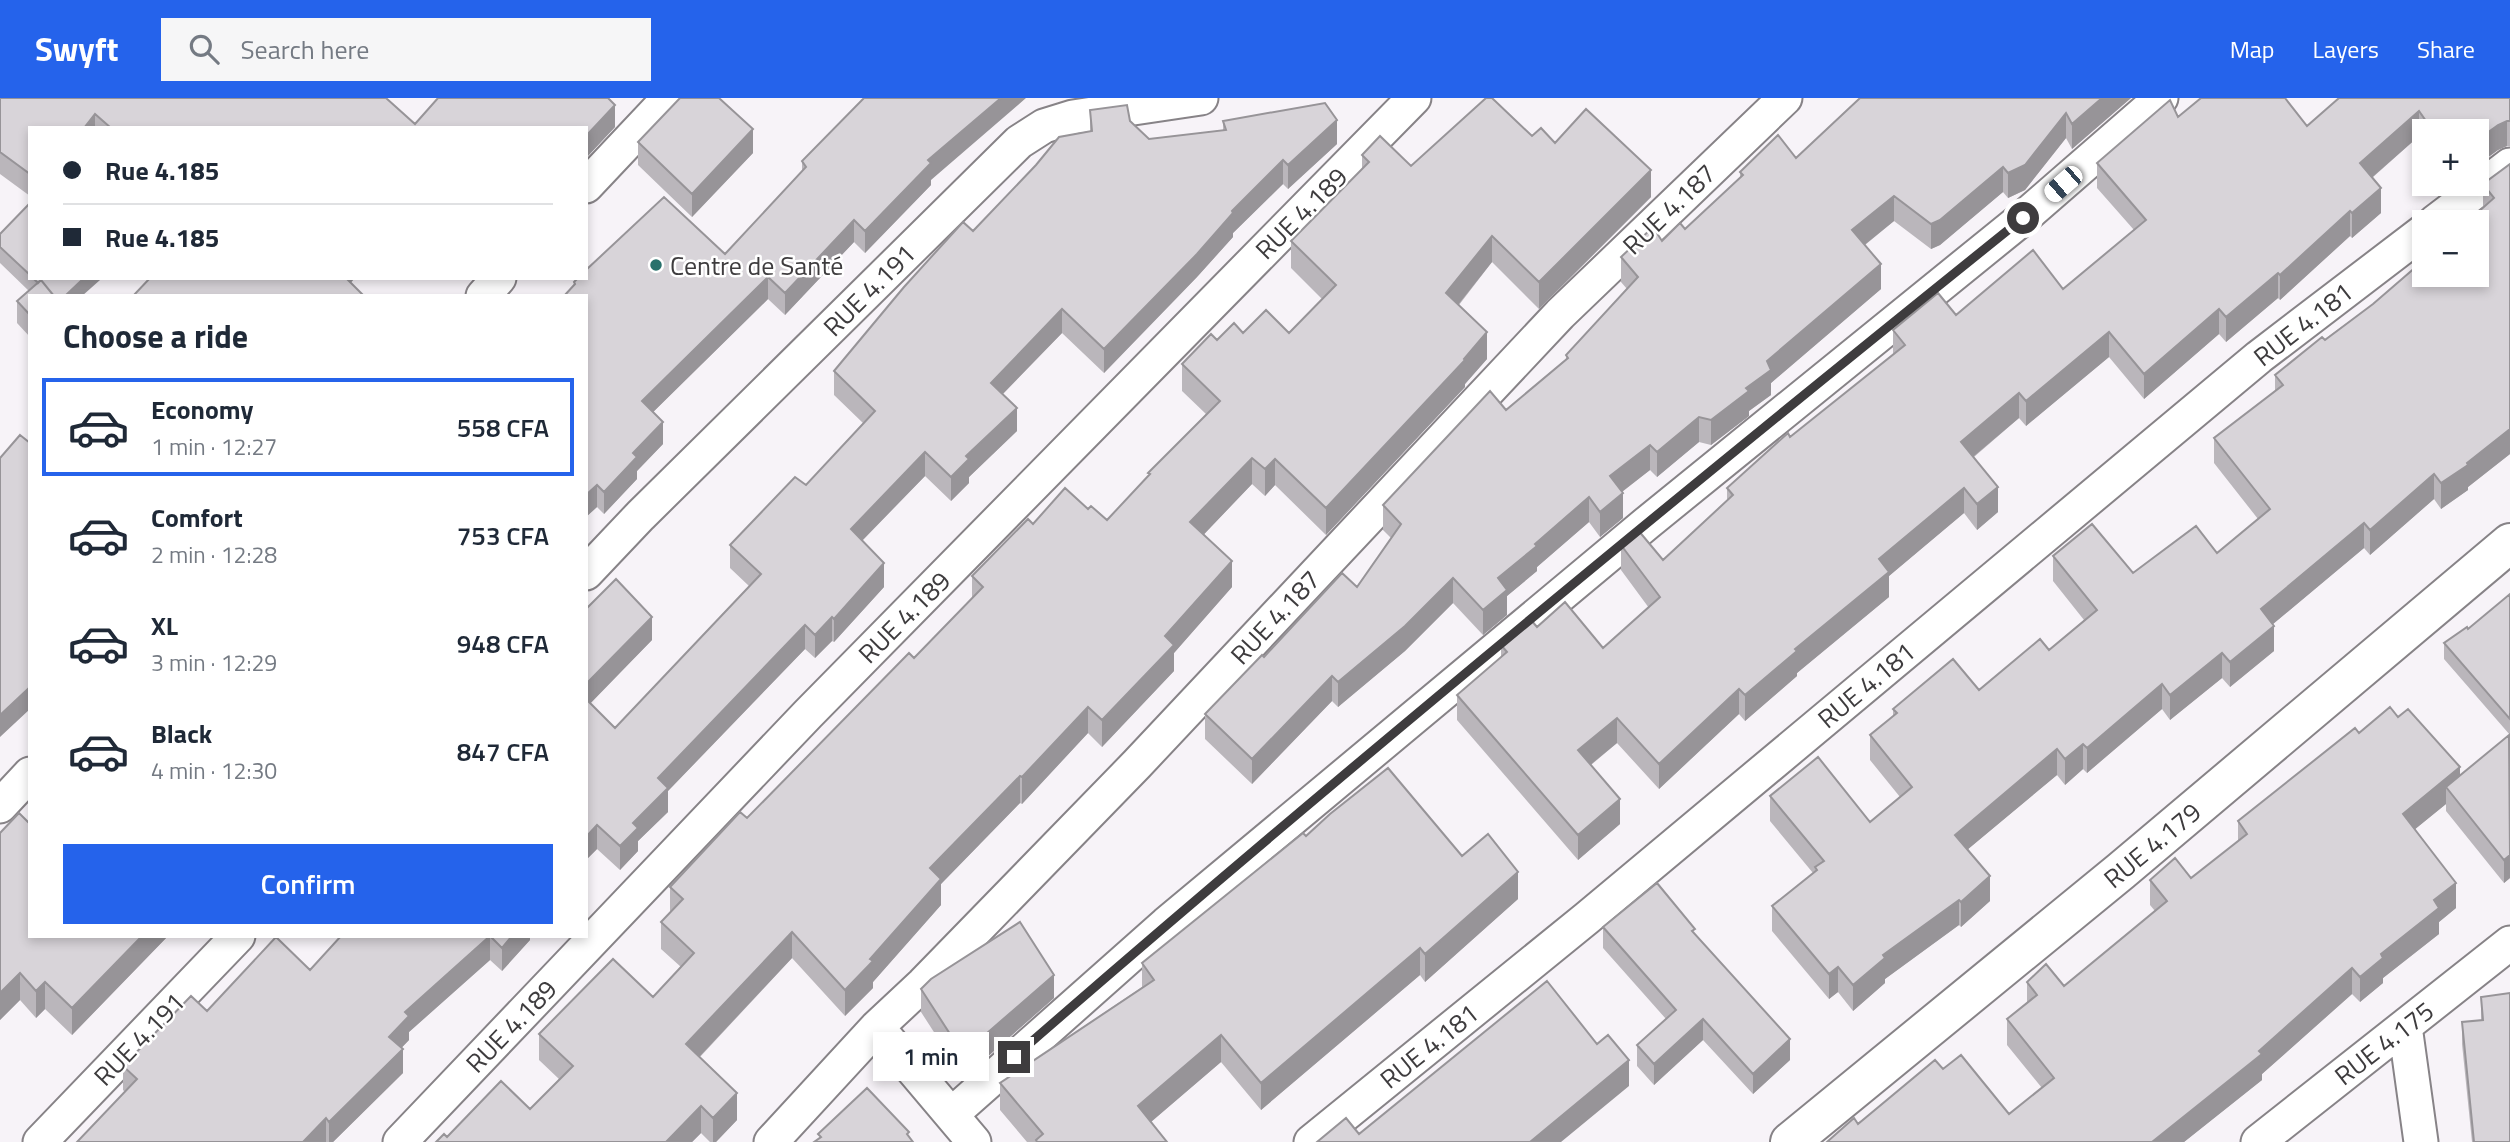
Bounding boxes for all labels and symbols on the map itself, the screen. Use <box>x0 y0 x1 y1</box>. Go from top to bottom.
street label: RUE 4.187 <box>1613 154 1725 264</box>
street label: RUE 4.189 <box>1246 158 1356 268</box>
car <box>2041 162 2086 206</box>
route start <box>2007 202 2039 234</box>
street label: RUE 4.191 <box>814 235 924 345</box>
place label: Centre de Santé <box>670 246 843 285</box>
marker: Centre de Santé <box>648 257 664 273</box>
street label: RUE 4.181 <box>2245 273 2361 375</box>
street label: RUE 4.187 <box>1221 561 1329 673</box>
street label: RUE 4.189 <box>849 562 959 672</box>
street label: RUE 4.181 <box>1809 633 1923 737</box>
street label: RUE 4.179 <box>2095 793 2209 897</box>
street label: RUE 4.189 <box>456 970 566 1082</box>
street label: RUE 4.191 <box>84 983 194 1095</box>
street label: RUE 4.175 <box>2326 992 2442 1094</box>
street label: RUE 4.181 <box>1371 994 1487 1098</box>
callout: 1 min <box>874 1032 990 1082</box>
route end <box>998 1041 1030 1073</box>

